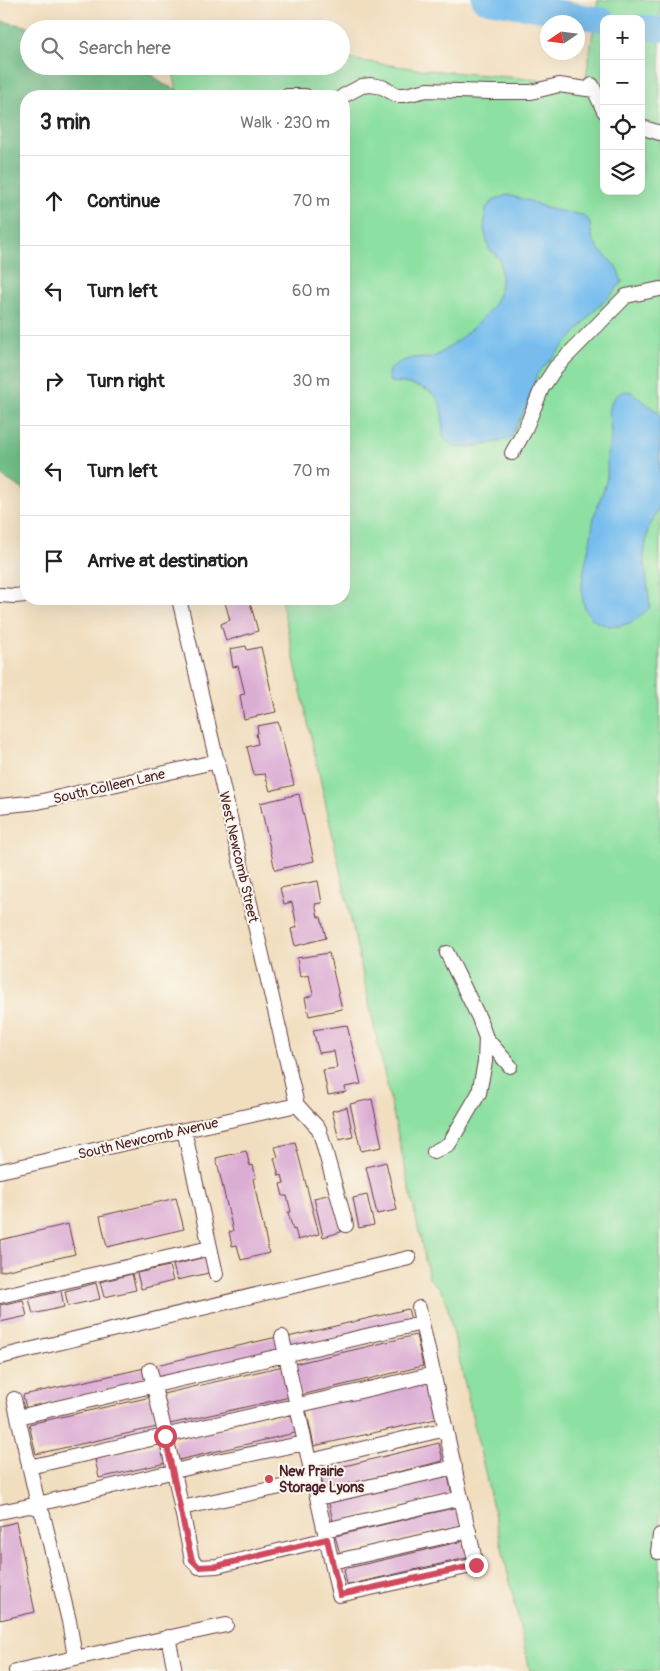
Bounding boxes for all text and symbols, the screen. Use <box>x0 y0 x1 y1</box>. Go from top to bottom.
north arrow <box>540 15 585 60</box>
map controls <box>600 15 645 195</box>
button: + <box>600 15 645 60</box>
search box <box>20 20 350 75</box>
icon: search <box>38 34 66 62</box>
text: Search here <box>78 36 171 60</box>
button: − <box>600 60 645 105</box>
button: locate <box>600 105 645 150</box>
text: 3 min <box>40 109 90 136</box>
text: Walk · 230 m <box>240 113 330 133</box>
button: layers <box>600 150 645 195</box>
icon: ahead <box>40 187 68 215</box>
text: Continue <box>87 189 160 213</box>
text: 70 m <box>293 191 330 211</box>
icon: left <box>40 277 68 305</box>
text: Turn left <box>87 279 157 303</box>
text: 60 m <box>292 281 330 301</box>
icon: right <box>40 367 68 395</box>
text: Turn right <box>87 369 165 393</box>
text: 30 m <box>292 371 330 391</box>
icon: left <box>40 457 68 485</box>
text: Turn left <box>87 459 157 483</box>
text: 70 m <box>293 461 330 481</box>
icon: arrive <box>40 547 68 575</box>
text: Arrive at destination <box>87 549 248 573</box>
street label: South Colleen Lane <box>52 765 167 808</box>
street label: West Newcomb Street <box>215 790 262 925</box>
street label: South Newcomb Avenue <box>76 1114 220 1163</box>
route start <box>154 1425 177 1448</box>
place label: New Prairie Storage Lyons <box>279 1463 365 1496</box>
marker: New Prairie Storage Lyons <box>263 1473 275 1485</box>
route end <box>465 1554 488 1577</box>

